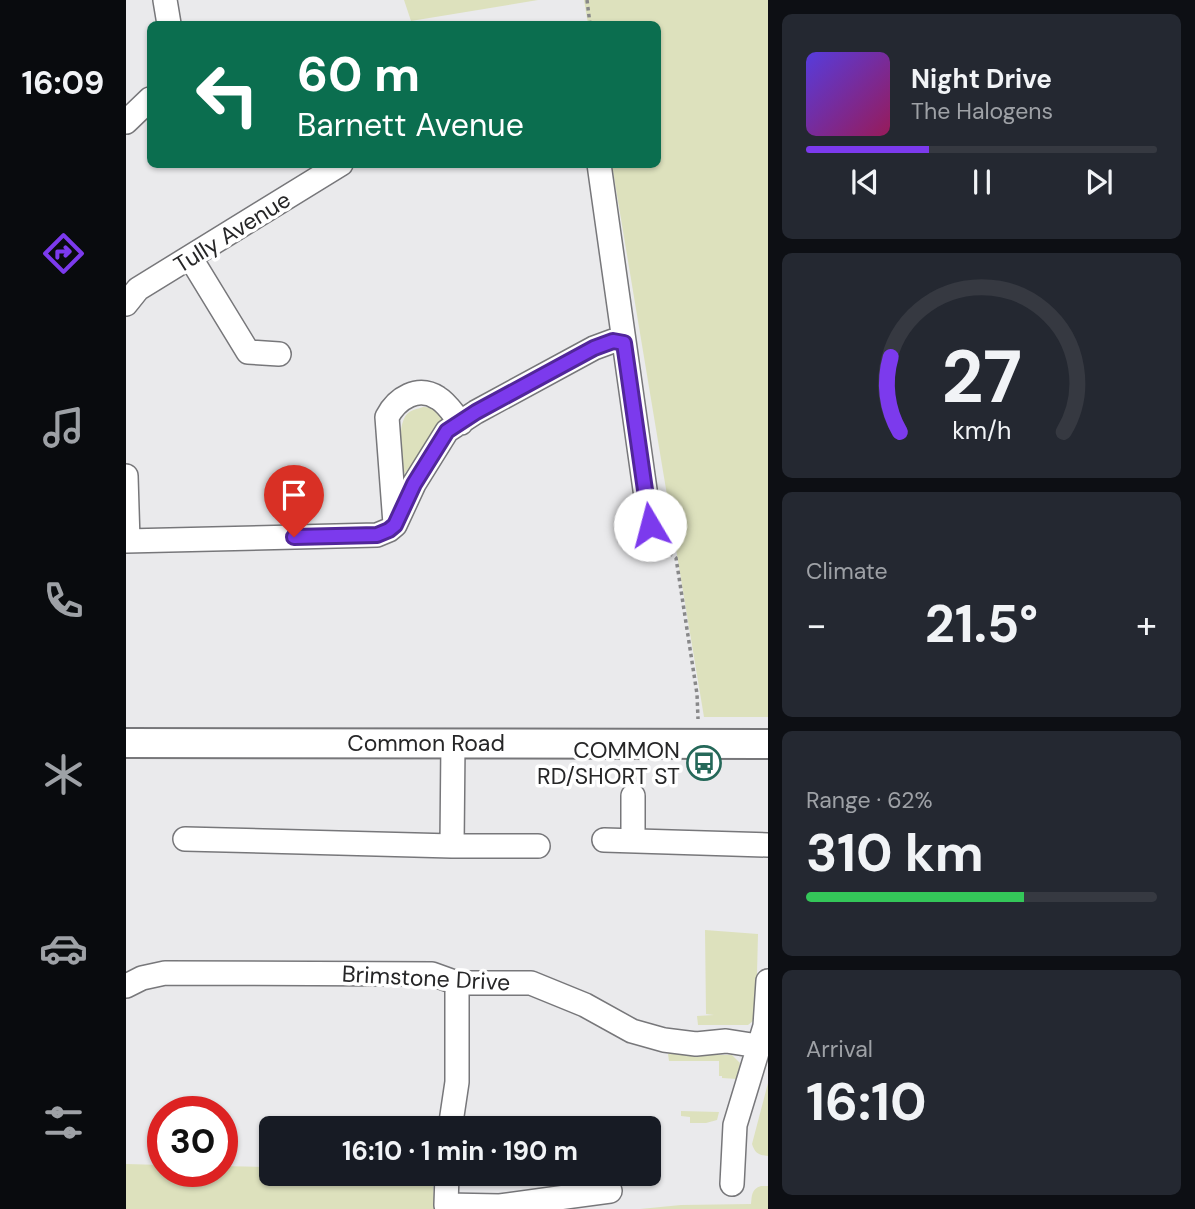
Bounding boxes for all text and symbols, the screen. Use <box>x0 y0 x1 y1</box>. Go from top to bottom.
text: 60 m <box>297 42 420 106</box>
icon: left <box>182 49 273 140</box>
text: 16:09 <box>22 62 104 104</box>
text: Night Drive <box>911 62 1052 96</box>
text: The Halogens <box>911 96 1053 126</box>
text: Barnett Avenue <box>297 104 524 146</box>
icon: previous <box>846 163 884 201</box>
icon: pause <box>963 163 1001 201</box>
icon: next <box>1080 163 1118 201</box>
street label: Tully Avenue <box>168 184 296 280</box>
icon: directions <box>39 229 88 278</box>
text: 27 <box>941 330 1022 425</box>
icon: music <box>39 403 88 452</box>
text: km/h <box>952 413 1011 446</box>
pin <box>264 465 324 537</box>
icon: arrive <box>275 476 313 514</box>
position arrow <box>613 488 687 562</box>
text: Climate <box>806 556 888 586</box>
icon: phone <box>39 576 88 625</box>
text: 21.5° <box>925 590 1038 658</box>
text: − <box>806 600 827 650</box>
text: + <box>1136 600 1157 650</box>
street label: Common Road <box>347 728 505 758</box>
place label: COMMON RD/SHORT ST <box>537 735 680 791</box>
bus stop icon: COMMON RD/SHORT ST <box>685 744 723 782</box>
icon: climate <box>39 750 88 799</box>
text: Range · 62% <box>806 785 932 815</box>
text: 310 km <box>806 819 984 887</box>
icon: car <box>39 924 88 973</box>
street label: Brimstone Drive <box>341 959 511 997</box>
text: Arrival <box>806 1034 873 1064</box>
text: 16:10 <box>806 1068 927 1136</box>
speed limit sign: 30 <box>147 1096 238 1187</box>
icon: filters <box>39 1098 88 1147</box>
text: 16:10 · 1 min · 190 m <box>342 1134 578 1168</box>

